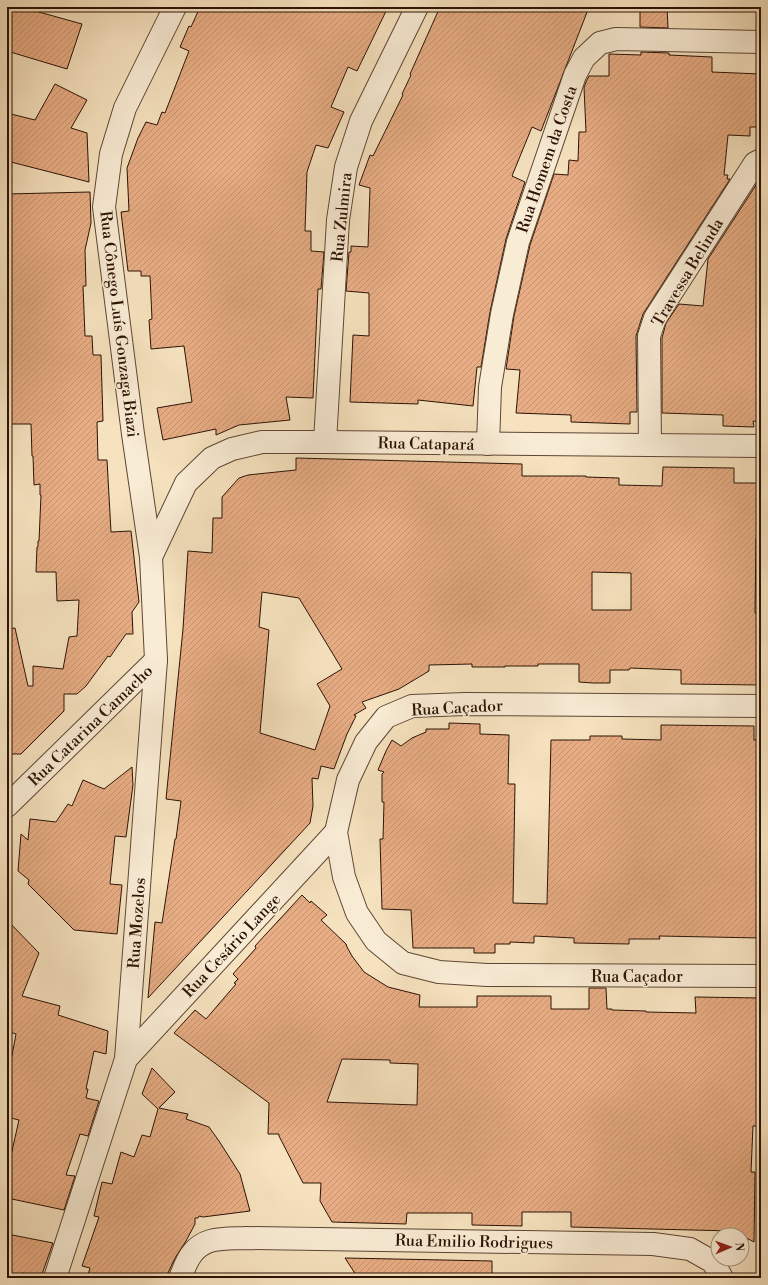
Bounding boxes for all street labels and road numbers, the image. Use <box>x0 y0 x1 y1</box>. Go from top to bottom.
street label: Rua Homem da Costa <box>512 82 582 236</box>
street label: Rua Zulmira <box>327 170 357 263</box>
street label: Rua Cônego Luís Gonzaga Biazi <box>95 210 143 439</box>
street label: Travessa Belinda <box>648 214 728 330</box>
street label: Rua Catapará <box>377 433 476 455</box>
street label: Rua Catarina Camacho <box>24 661 157 790</box>
street label: Rua Caçador <box>411 696 504 720</box>
street label: Rua Mozelos <box>124 877 150 969</box>
street label: Rua Cesário Lange <box>178 890 285 1002</box>
street label: Rua Caçador <box>591 967 683 987</box>
street label: Rua Emilio Rodrigues <box>395 1231 553 1253</box>

